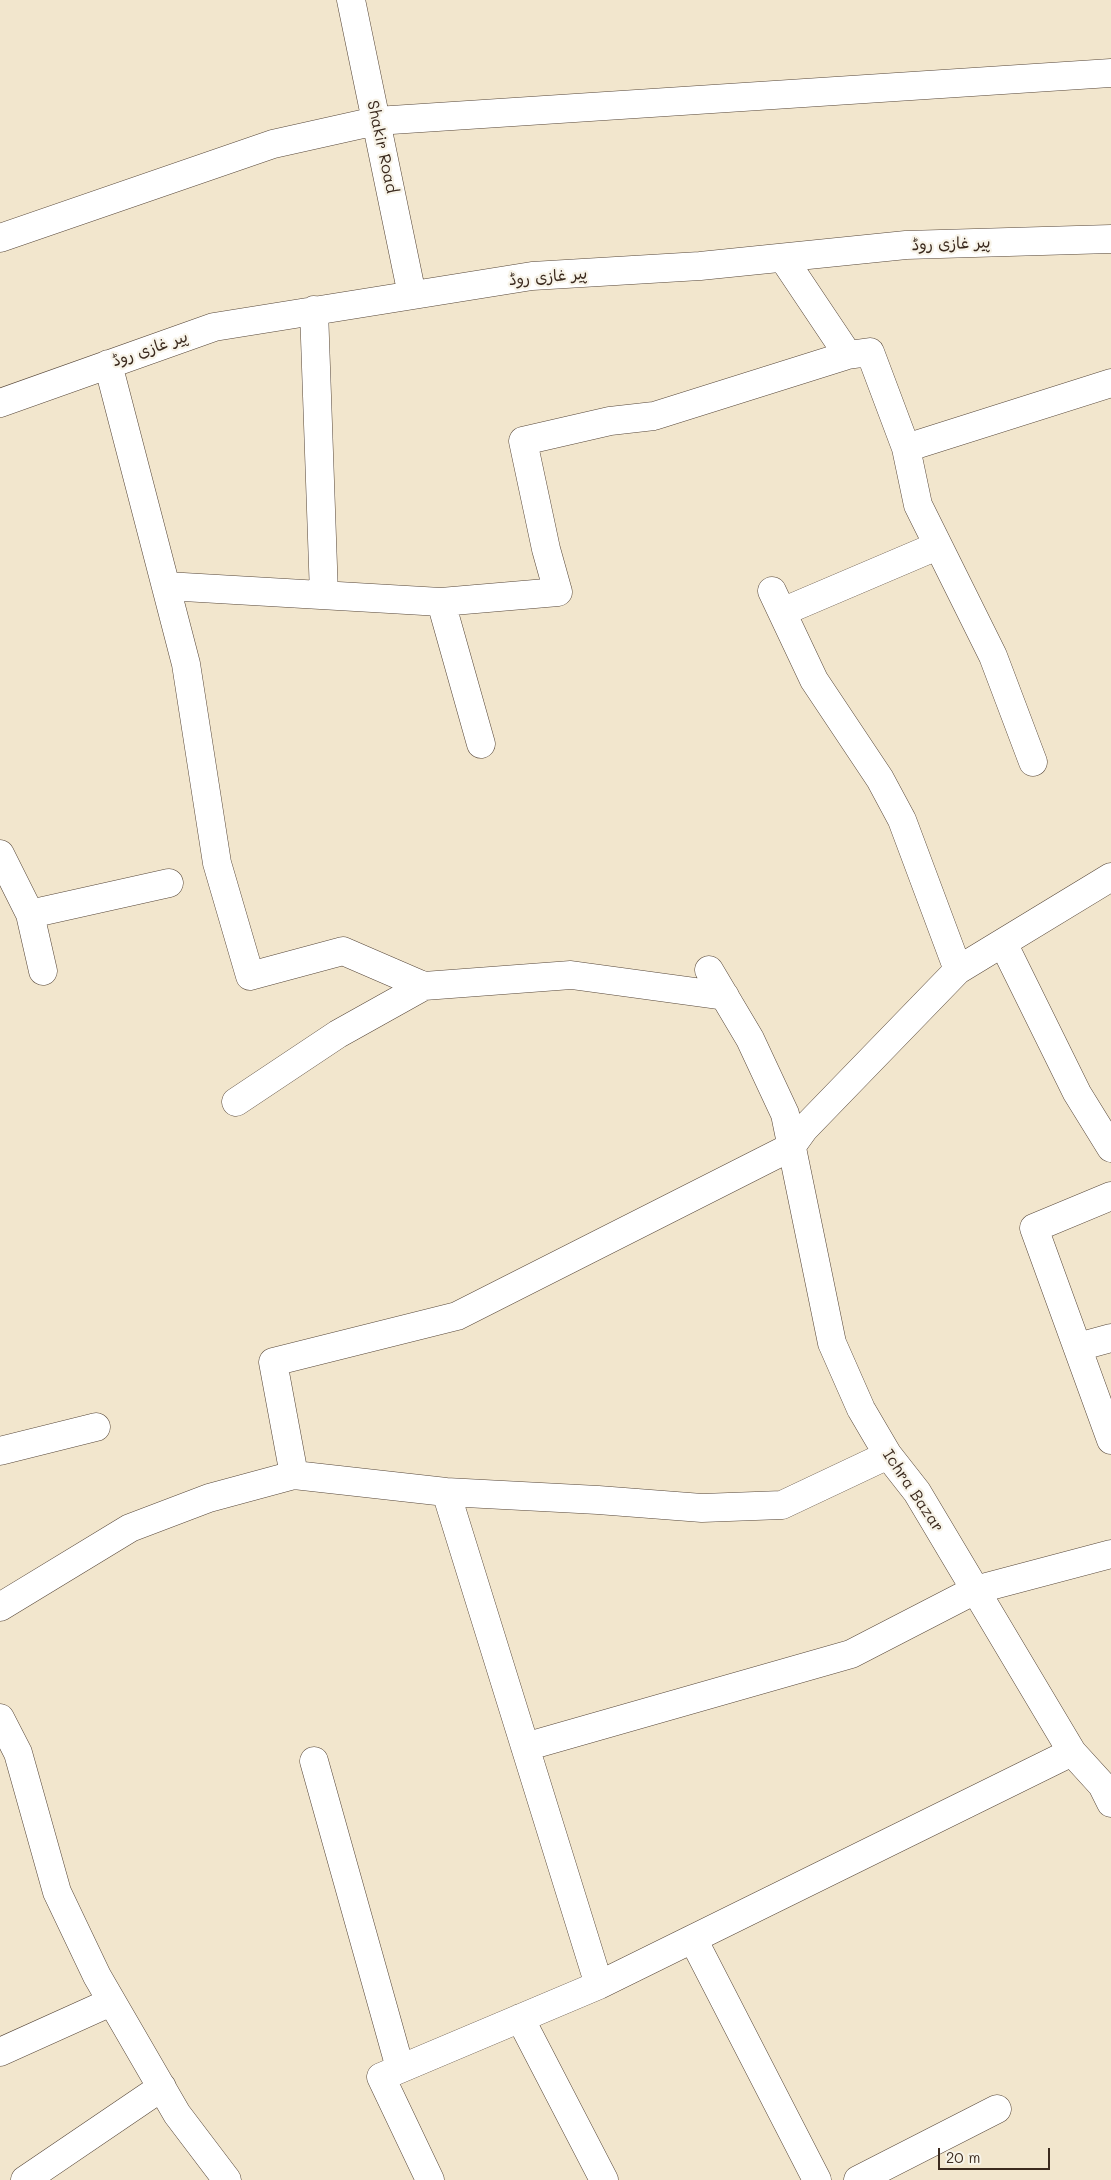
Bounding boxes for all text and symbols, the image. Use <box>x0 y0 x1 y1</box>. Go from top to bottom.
street label: Shakir Road <box>363 99 401 195</box>
street label: پیر غازی روڈ <box>911 233 991 255</box>
street label: پیر غازی روڈ <box>508 264 588 290</box>
street label: پیر غازی روڈ <box>110 327 190 371</box>
street label: Ichra Bazar <box>878 1446 948 1536</box>
scale bar <box>941 2138 1054 2170</box>
text: 20 m <box>946 2147 980 2167</box>

